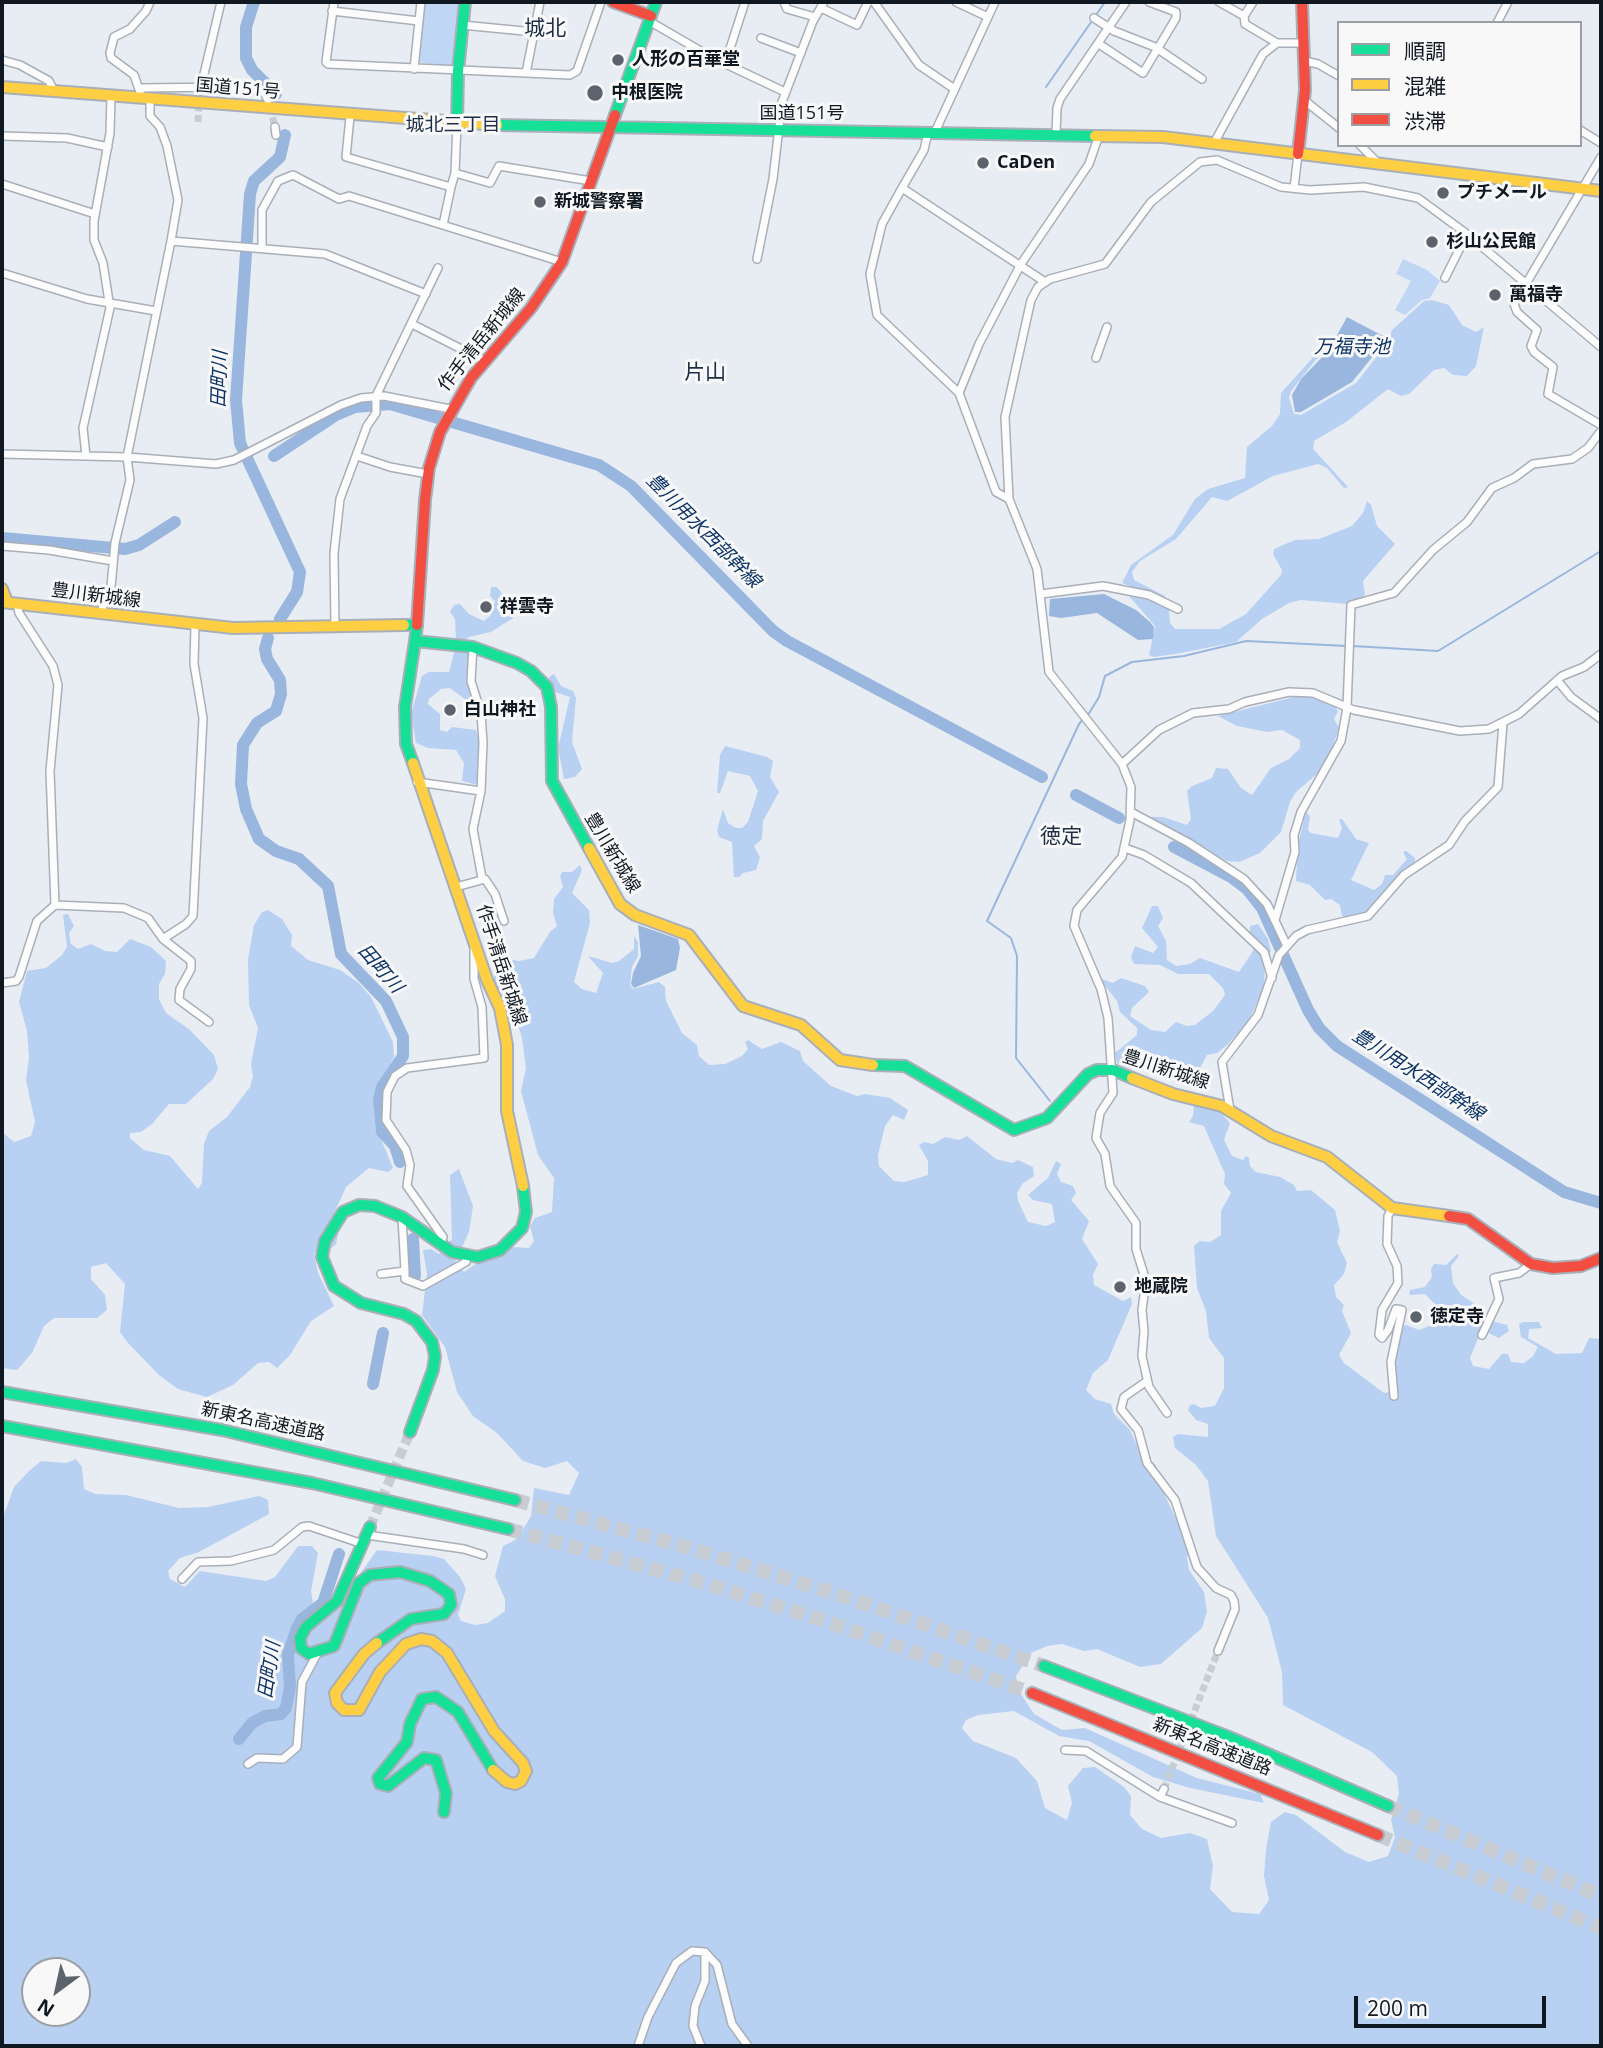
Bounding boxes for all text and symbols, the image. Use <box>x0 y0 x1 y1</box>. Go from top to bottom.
district label: 城北 <box>524 16 566 42</box>
legend <box>1337 21 1582 147</box>
text: 順調 <box>1404 37 1446 65</box>
place label: 人形の百華堂 <box>632 49 740 71</box>
marker: 人形の百華堂 <box>610 52 626 68</box>
text: 混雑 <box>1404 72 1446 100</box>
street label: 国道151号 <box>195 75 281 103</box>
place label: 中根医院 <box>611 82 683 104</box>
marker: 中根医院 <box>585 83 605 103</box>
street label: 国道151号 <box>760 103 844 125</box>
text: 渋滞 <box>1404 107 1446 135</box>
district label: 城北三丁目 <box>406 115 500 137</box>
place label: CaDen <box>997 152 1055 174</box>
marker: CaDen <box>975 155 991 171</box>
place label: プチメール <box>1457 182 1547 204</box>
marker: プチメール <box>1435 185 1451 201</box>
place label: 新城警察署 <box>554 191 644 213</box>
marker: 新城警察署 <box>532 194 548 210</box>
place label: 杉山公民館 <box>1446 231 1536 253</box>
marker: 杉山公民館 <box>1424 234 1440 250</box>
street label: 作手清岳新城線 <box>434 284 530 396</box>
place label: 萬福寺 <box>1509 284 1563 306</box>
marker: 萬福寺 <box>1487 287 1503 303</box>
water label: 万福寺池 <box>1314 337 1390 359</box>
water label: 田町川 <box>208 350 232 408</box>
district label: 片山 <box>684 360 726 386</box>
water label: 豊川用水西部幹線 <box>641 469 765 593</box>
street label: 豊川新城線 <box>50 580 142 612</box>
place label: 祥雲寺 <box>500 596 554 618</box>
marker: 祥雲寺 <box>478 599 494 615</box>
place label: 白山神社 <box>464 699 536 721</box>
marker: 白山神社 <box>442 702 458 718</box>
street label: 豊川新城線 <box>580 809 644 897</box>
district label: 徳定 <box>1040 824 1082 850</box>
street label: 作手清岳新城線 <box>471 902 531 1028</box>
water label: 田町川 <box>353 940 407 998</box>
water label: 豊川用水西部幹線 <box>1348 1024 1488 1126</box>
street label: 豊川新城線 <box>1120 1046 1212 1094</box>
place label: 地蔵院 <box>1134 1276 1188 1298</box>
marker: 地蔵院 <box>1112 1279 1128 1295</box>
place label: 徳定寺 <box>1430 1306 1484 1328</box>
marker: 徳定寺 <box>1408 1309 1424 1325</box>
street label: 新東名高速道路 <box>199 1398 327 1446</box>
water label: 田町川 <box>254 1640 286 1700</box>
street label: 新東名高速道路 <box>1150 1713 1274 1781</box>
north arrow <box>21 1957 91 2027</box>
scale bar <box>1358 1982 1550 2026</box>
text: N <box>32 1993 59 2023</box>
text: 200 m <box>1367 1994 1428 2022</box>

